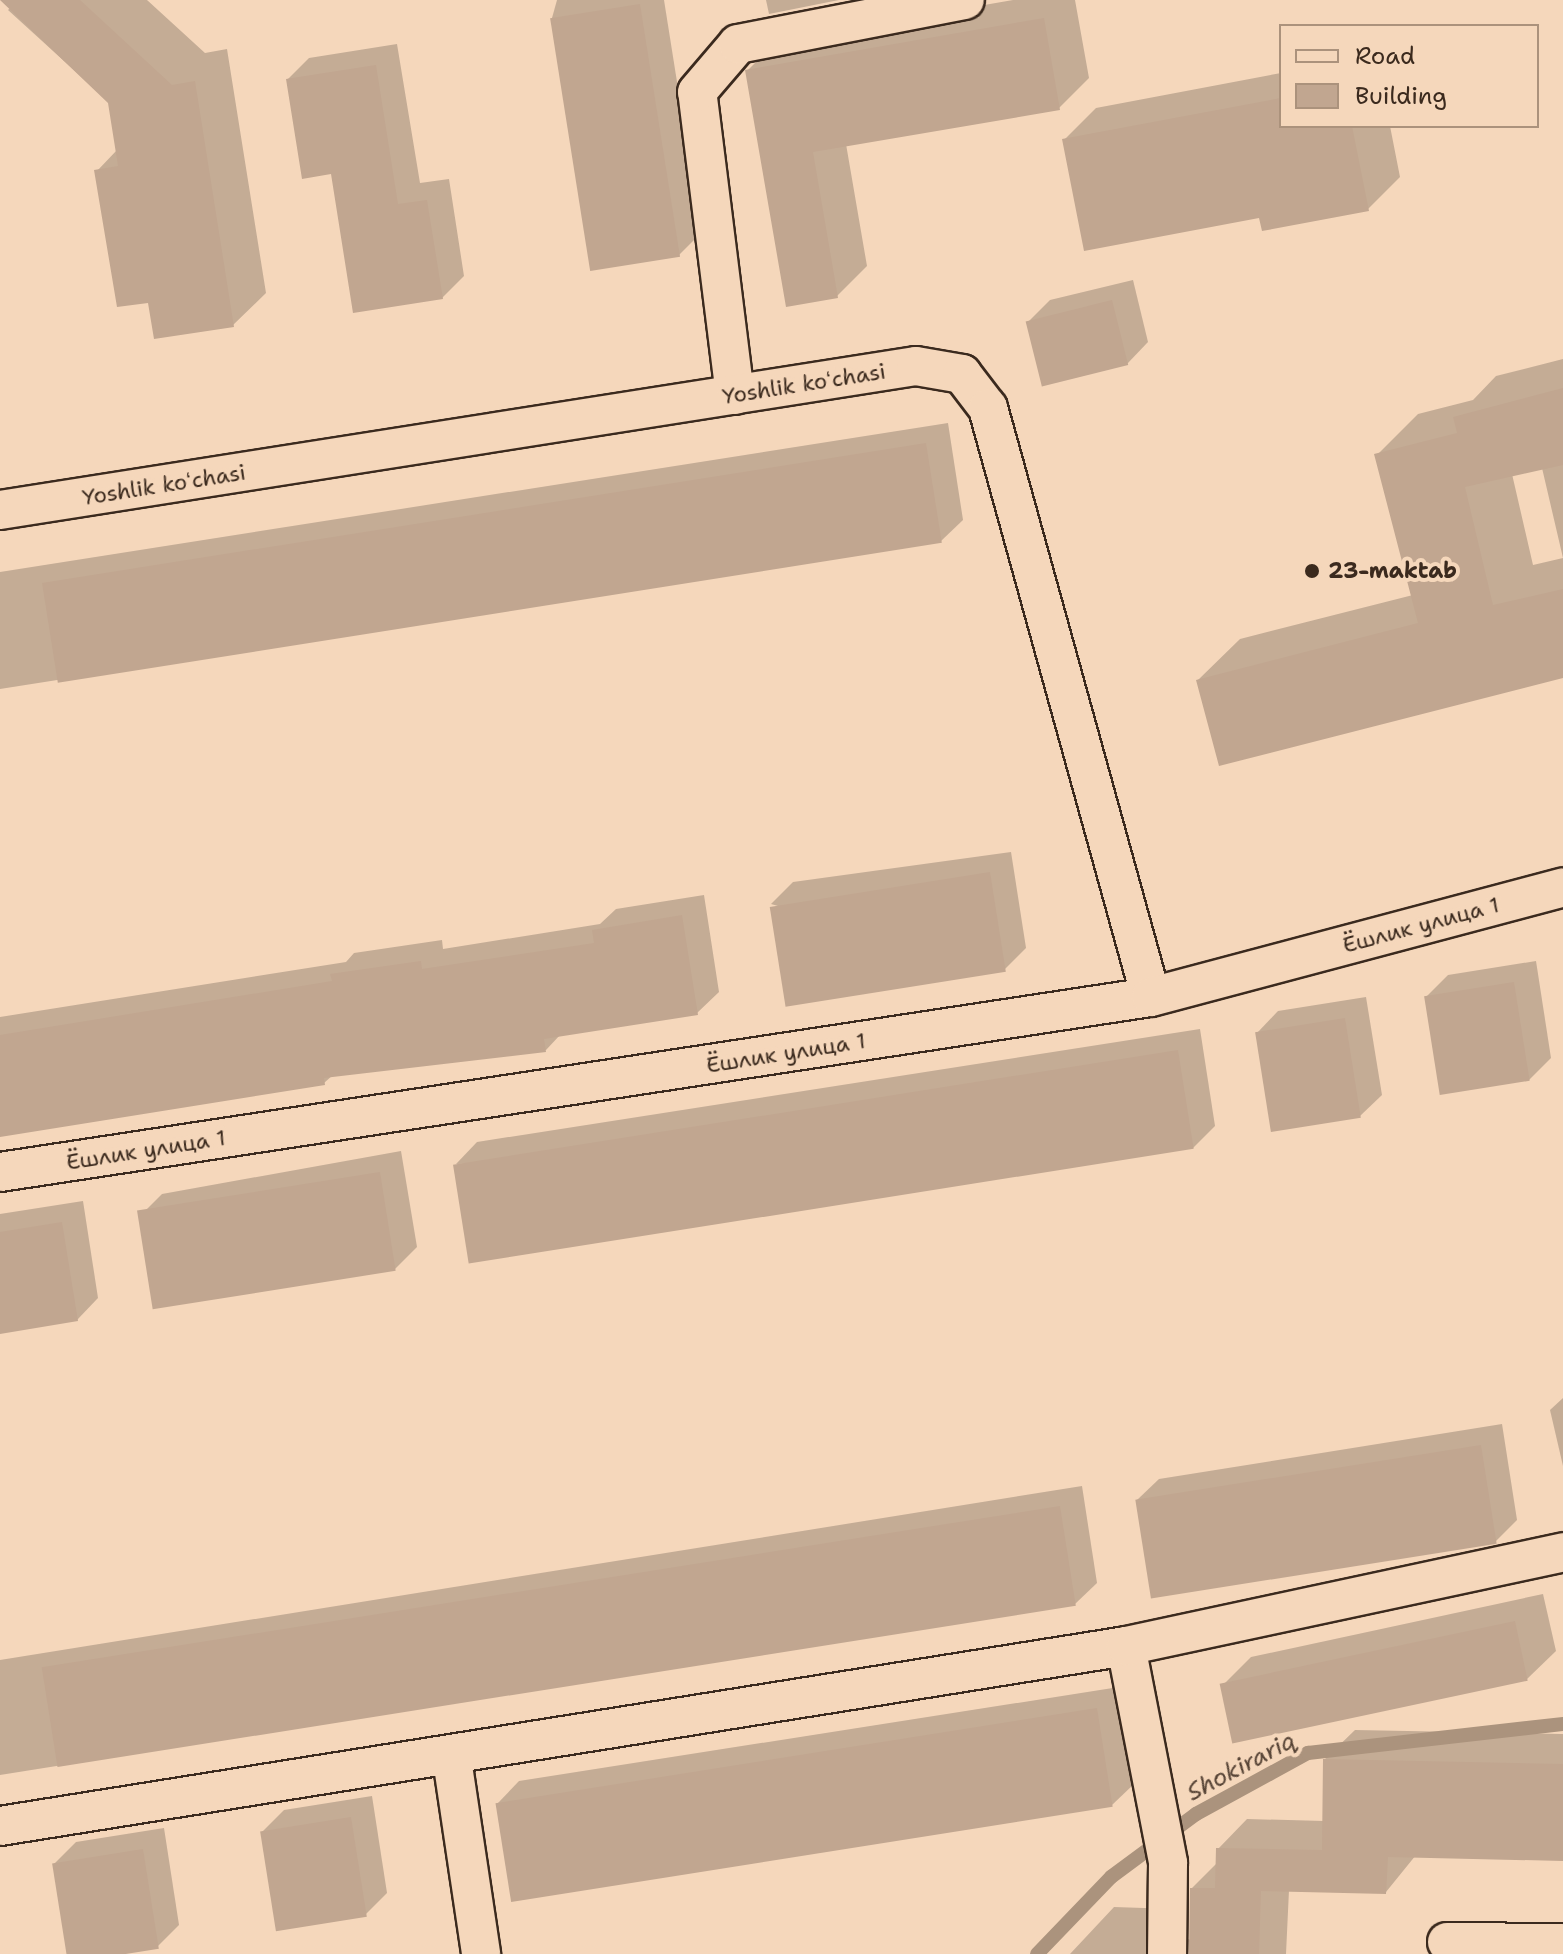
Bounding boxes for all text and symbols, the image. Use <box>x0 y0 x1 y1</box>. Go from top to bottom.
legend <box>1279 24 1539 128</box>
text: Road <box>1355 40 1415 72</box>
text: Building <box>1355 80 1447 112</box>
street label: Yoshlik koʻchasi <box>720 358 888 410</box>
street label: Yoshlik koʻchasi <box>80 459 248 511</box>
place label: 23-maktab <box>1328 558 1457 584</box>
marker: 23-maktab <box>1303 562 1321 580</box>
street label: Ёшлик улица 1 <box>1340 891 1502 959</box>
street label: Ёшлик улица 1 <box>704 1027 868 1079</box>
street label: Ёшлик улица 1 <box>64 1124 228 1176</box>
water label: Shokirariq <box>1182 1726 1300 1808</box>

